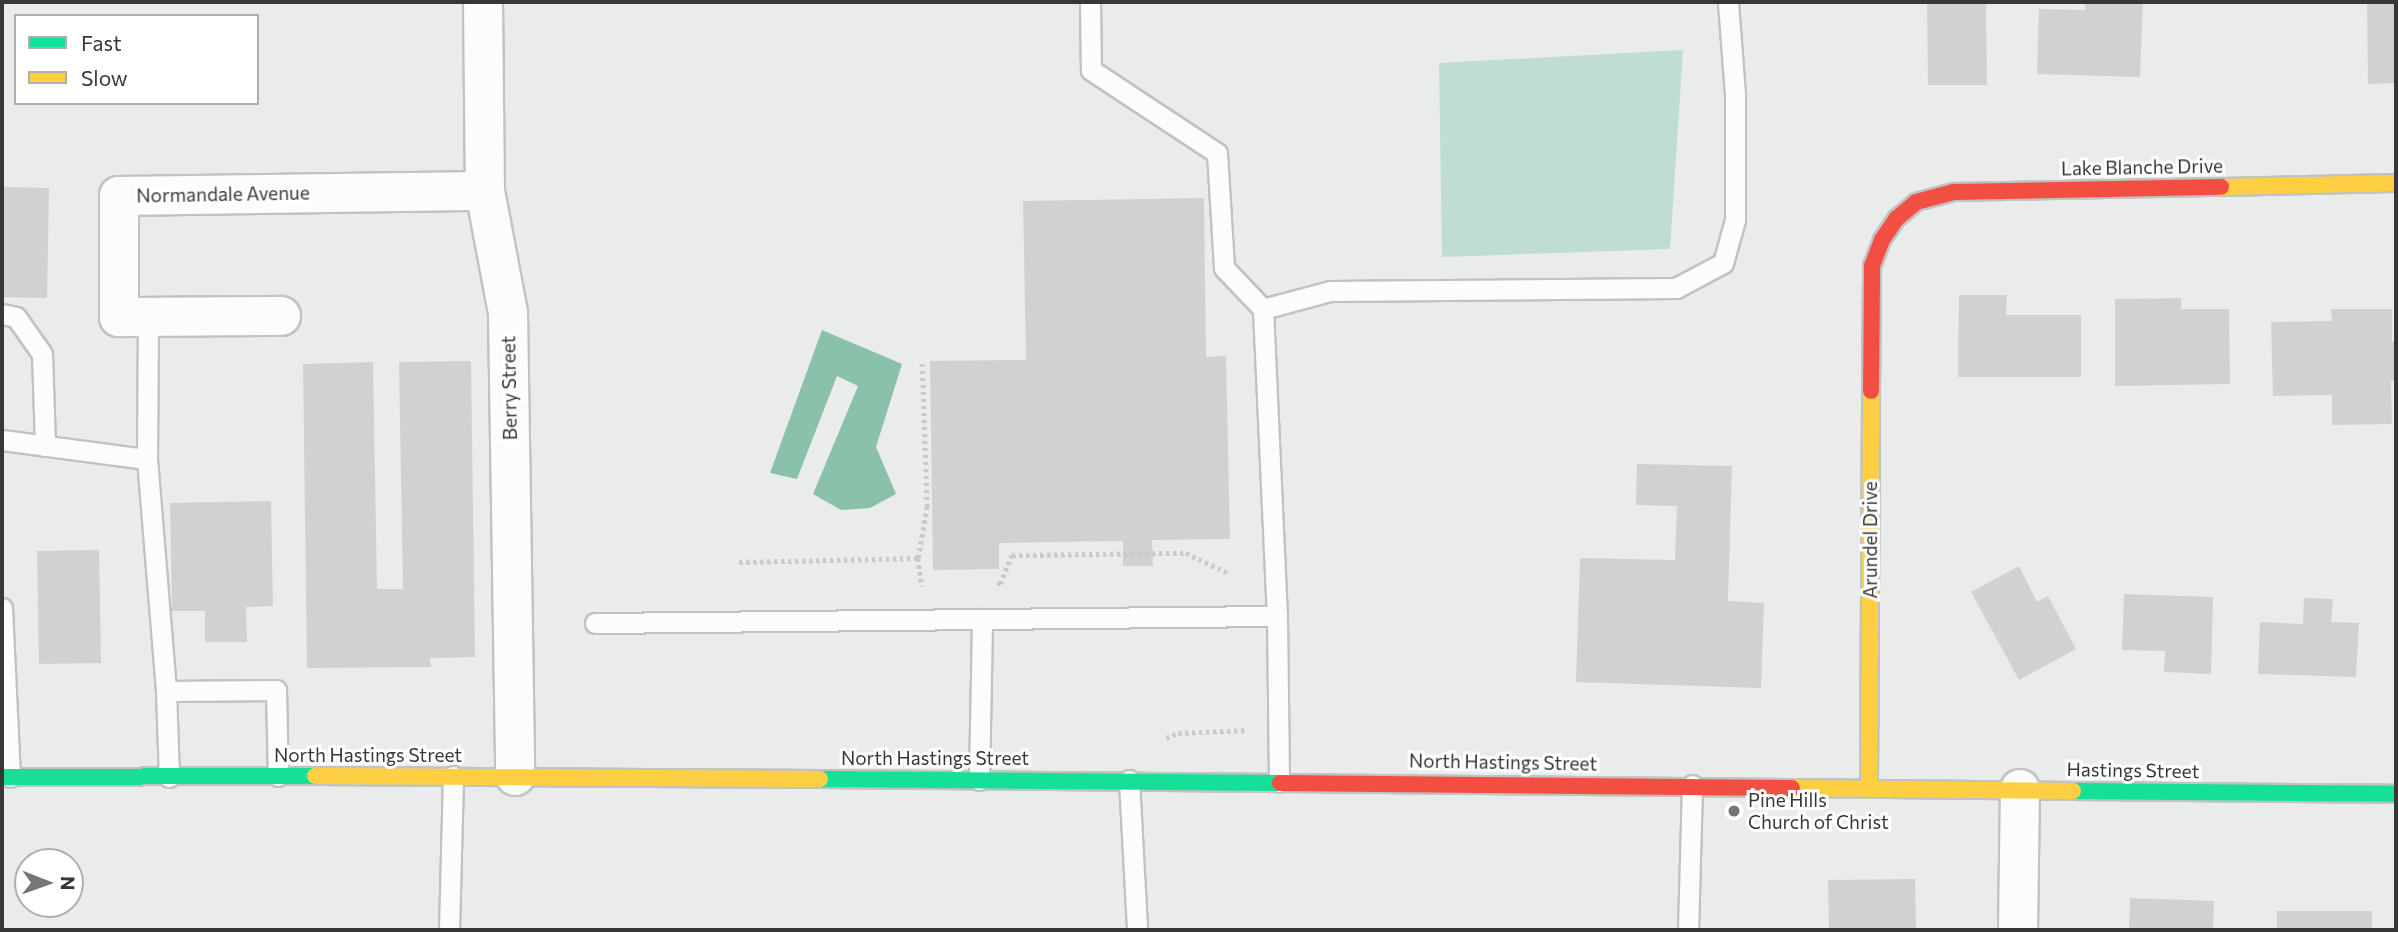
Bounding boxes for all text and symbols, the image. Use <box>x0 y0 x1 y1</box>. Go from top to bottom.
legend <box>14 14 259 105</box>
text: Fast <box>81 30 122 55</box>
text: Slow <box>81 65 128 90</box>
street label: Lake Blanche Drive <box>2061 154 2223 180</box>
street label: Normandale Avenue <box>136 181 310 207</box>
street label: Berry Street <box>497 335 521 441</box>
street label: Arundel Drive <box>1859 481 1881 599</box>
street label: North Hastings Street <box>274 744 462 766</box>
street label: North Hastings Street <box>841 747 1029 769</box>
street label: North Hastings Street <box>1409 749 1597 775</box>
street label: Hastings Street <box>2067 757 2199 783</box>
place label: Pine Hills Church of Christ <box>1748 789 1889 833</box>
marker: Pine Hills Church of Christ <box>1726 803 1742 819</box>
north arrow <box>14 848 84 918</box>
text: N <box>57 876 80 891</box>

